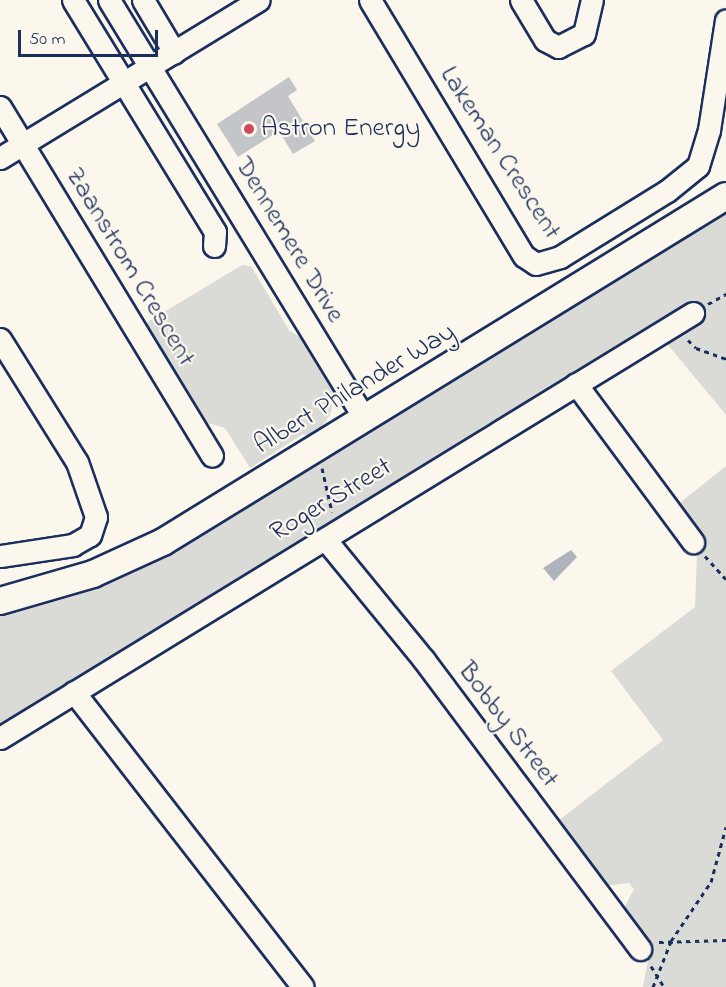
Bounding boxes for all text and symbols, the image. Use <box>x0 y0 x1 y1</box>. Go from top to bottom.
scale bar <box>21 18 160 56</box>
text: 50 m <box>29 27 66 53</box>
street label: Lakeman Crescent <box>432 60 568 246</box>
place label: Astron Energy <box>261 113 420 145</box>
marker: Astron Energy <box>242 122 256 136</box>
street label: Dennemere Drive <box>227 151 351 329</box>
street label: Zaanstrom Crescent <box>58 162 202 372</box>
street label: Albert Philander Way <box>249 316 461 462</box>
street label: Roger Street <box>264 451 398 549</box>
street label: Bobby Street <box>450 656 566 794</box>

